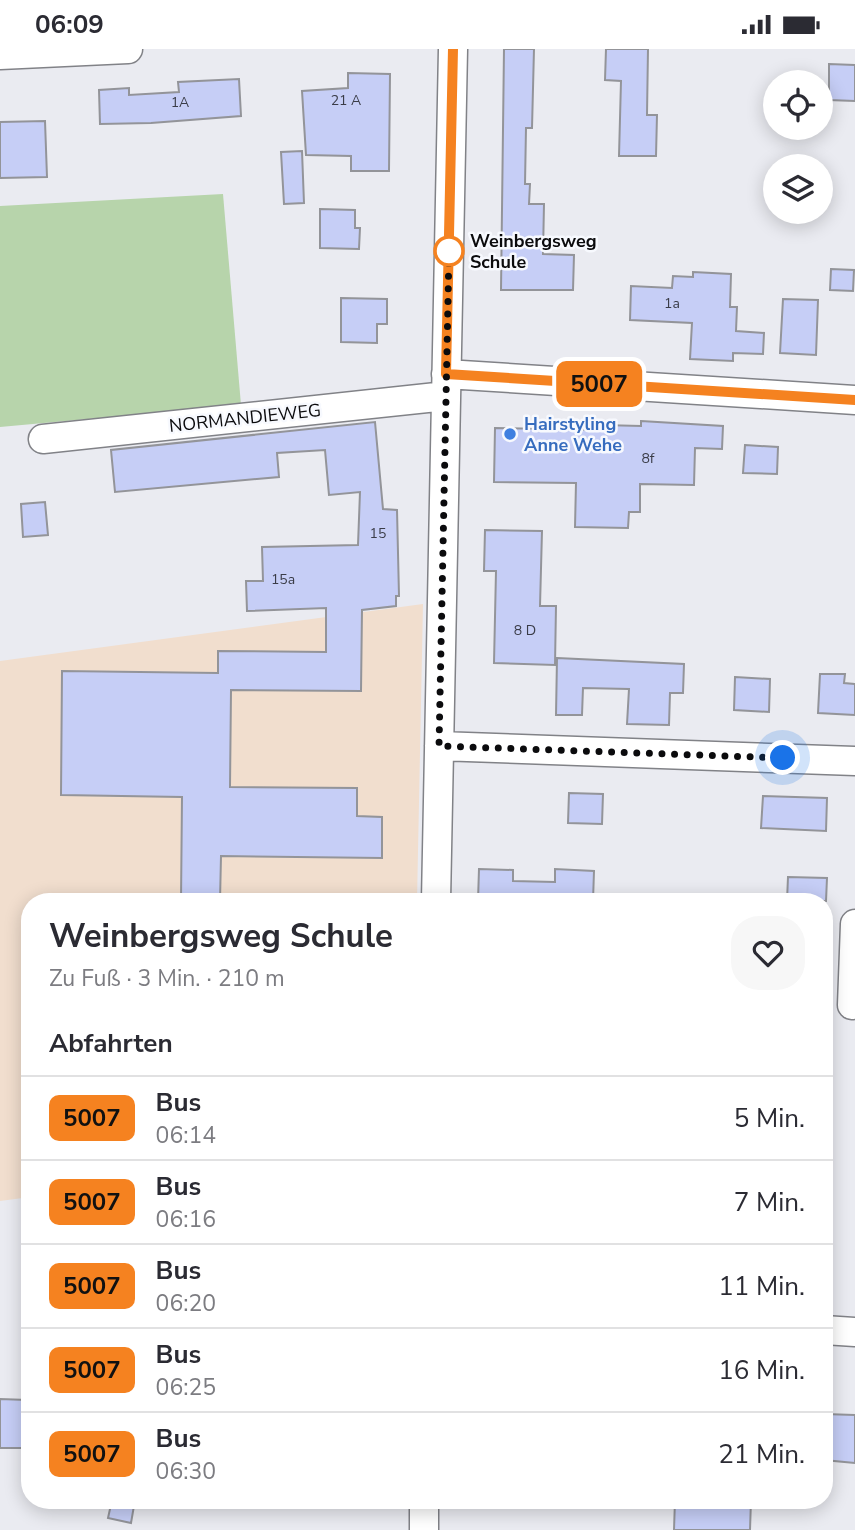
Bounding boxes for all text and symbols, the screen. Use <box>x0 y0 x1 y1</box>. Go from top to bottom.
text: 06:09 <box>35 7 104 42</box>
map controls <box>763 70 833 224</box>
button: locate <box>763 70 833 140</box>
house number: 21 A <box>331 91 361 110</box>
house number: 1A <box>171 93 189 112</box>
button: layers <box>763 154 833 224</box>
place label: Weinbergsweg Schule <box>470 229 597 274</box>
marker: Weinbergsweg Schule <box>434 236 464 266</box>
house number: 1a <box>664 294 680 313</box>
line badge: 5007 <box>550 361 648 407</box>
text: 5007 <box>570 368 628 400</box>
street label: NORMANDIEWEG <box>168 398 322 438</box>
place label: Hairstyling Anne Wehe <box>524 412 622 457</box>
marker: Hairstyling Anne Wehe <box>502 426 518 442</box>
house number: 8f <box>641 449 655 468</box>
house number: 15 <box>370 524 386 543</box>
house number: 15a <box>271 570 295 589</box>
house number: 8 D <box>514 621 536 640</box>
your location <box>765 740 800 775</box>
text: Weinbergsweg Schule <box>49 914 393 959</box>
button: heart <box>731 916 805 990</box>
text: Zu Fuß · 3 Min. · 210 m <box>49 963 285 994</box>
text: Abfahrten <box>49 1026 173 1061</box>
text: Bus <box>156 1085 201 1120</box>
text: 5 Min. <box>734 1101 805 1136</box>
text: 5007 <box>63 1102 121 1134</box>
text: 06:14 <box>156 1120 216 1151</box>
text: Bus <box>156 1169 201 1204</box>
text: 7 Min. <box>734 1185 805 1220</box>
text: 5007 <box>63 1186 121 1218</box>
text: 06:16 <box>156 1204 216 1235</box>
text: Bus <box>156 1253 201 1288</box>
text: 11 Min. <box>718 1269 805 1304</box>
text: 5007 <box>63 1270 121 1302</box>
text: 06:20 <box>156 1288 216 1319</box>
text: Bus <box>156 1337 201 1372</box>
text: 16 Min. <box>718 1353 805 1388</box>
text: 5007 <box>63 1354 121 1386</box>
text: 06:25 <box>156 1372 216 1403</box>
text: Bus <box>156 1421 201 1456</box>
text: 21 Min. <box>718 1437 805 1472</box>
text: 5007 <box>63 1438 121 1470</box>
text: 06:30 <box>156 1456 216 1487</box>

